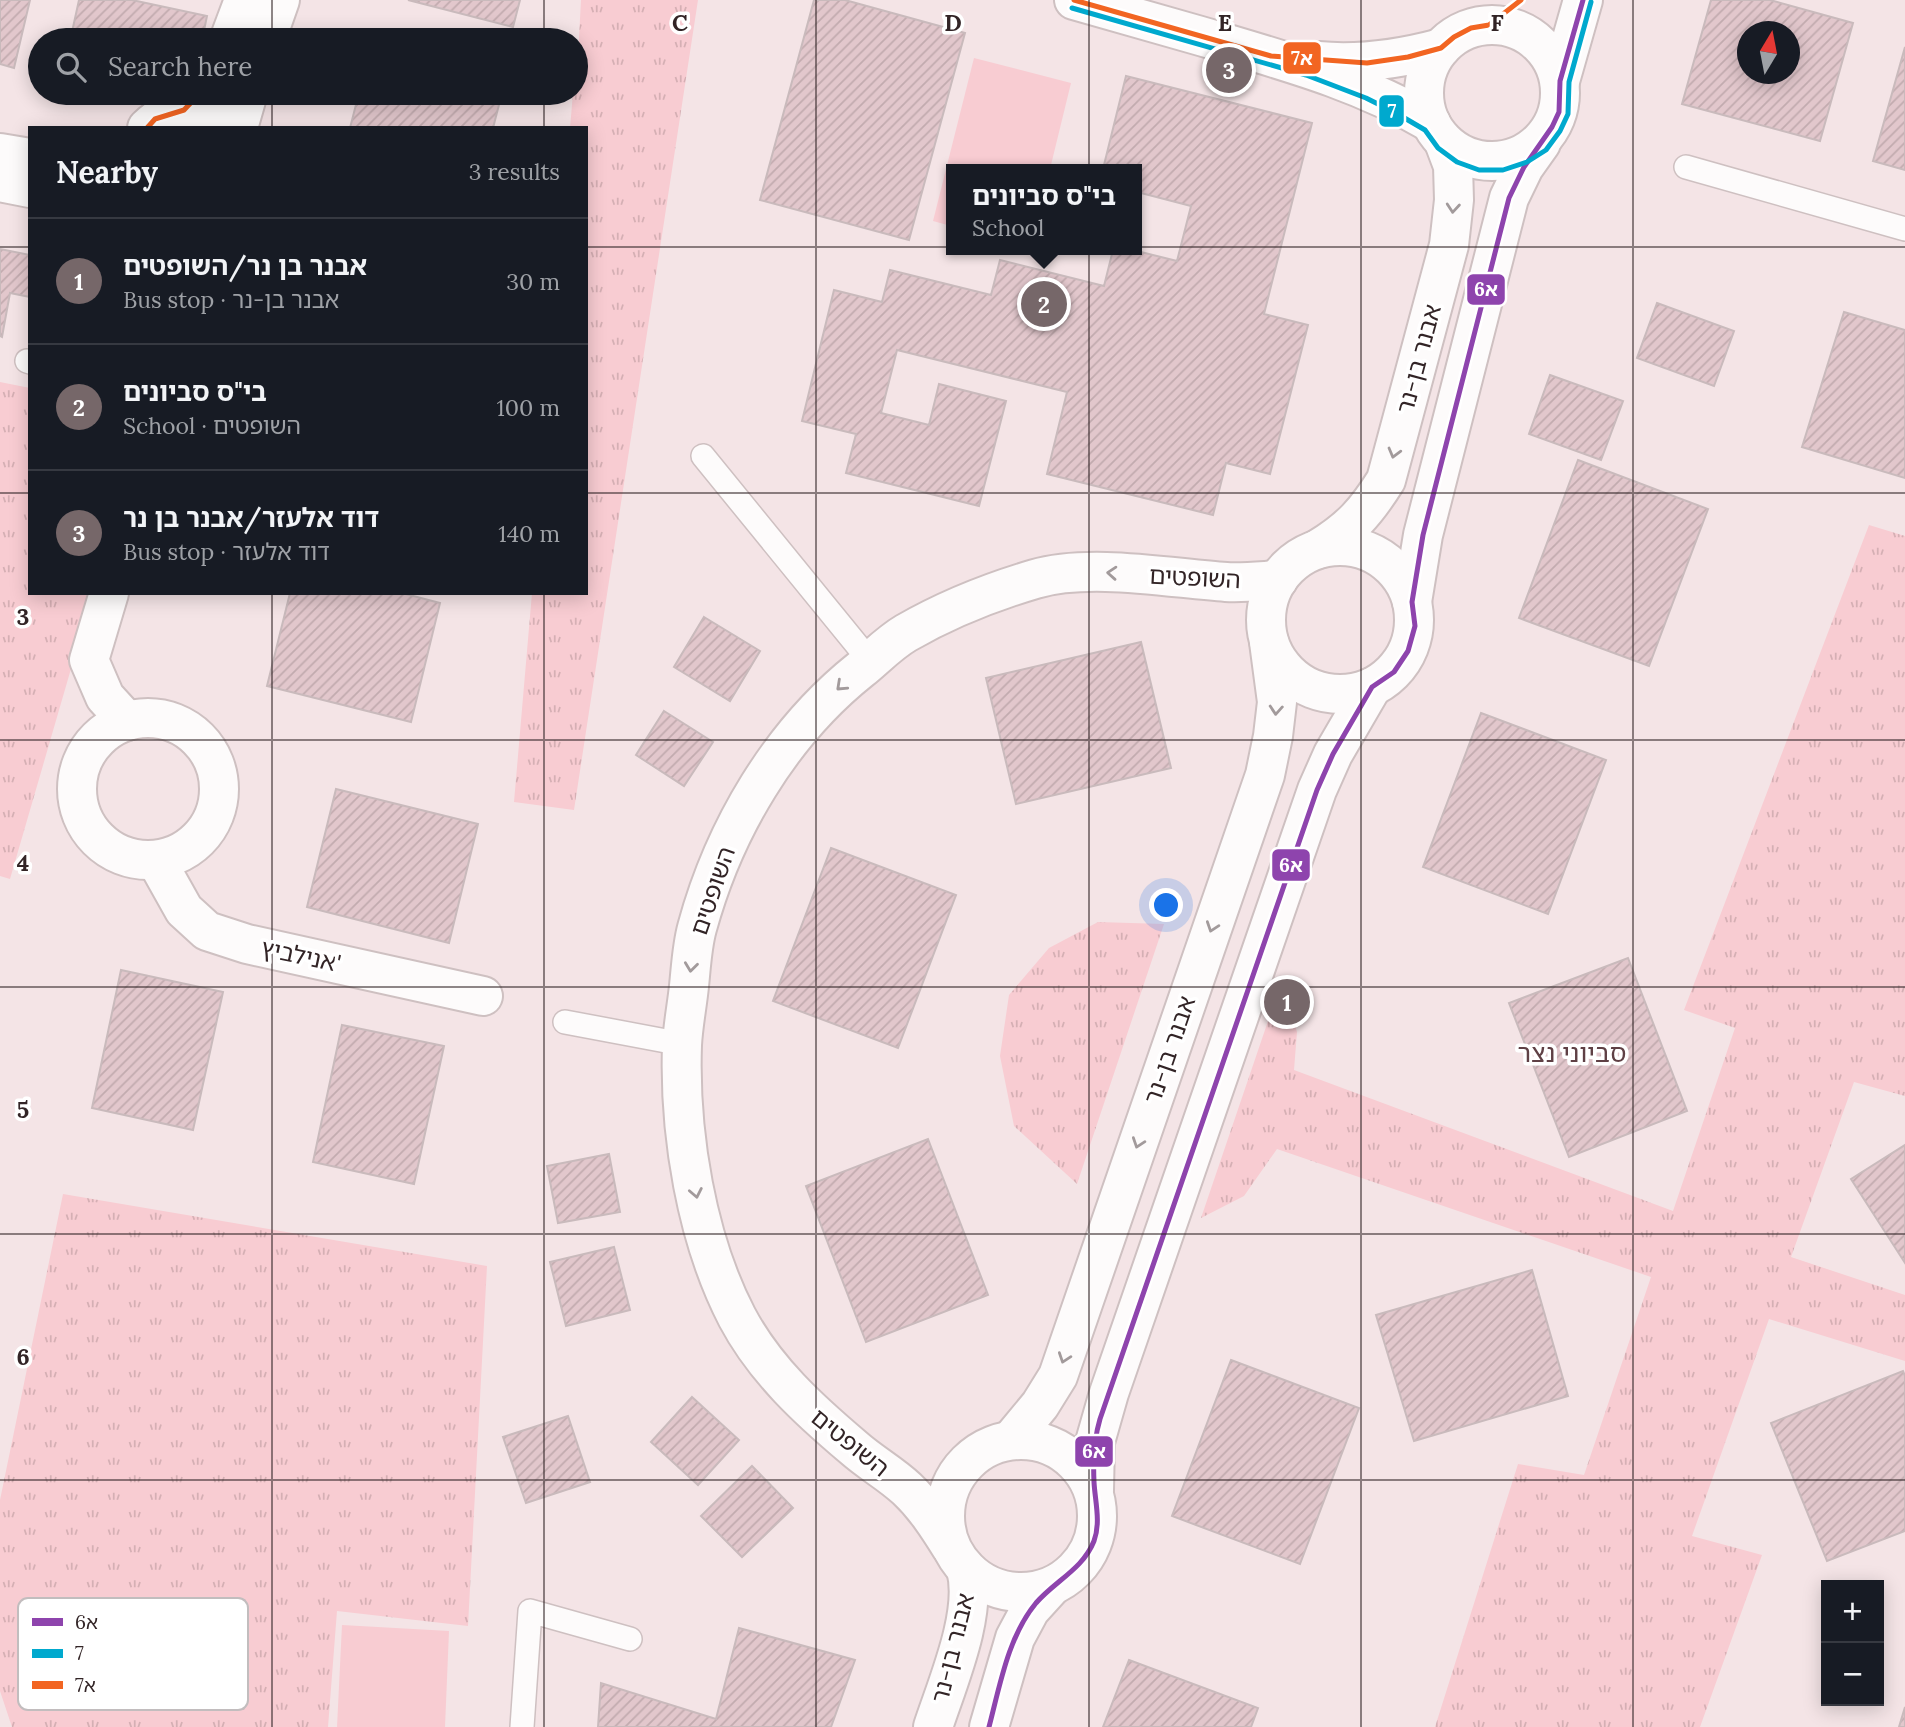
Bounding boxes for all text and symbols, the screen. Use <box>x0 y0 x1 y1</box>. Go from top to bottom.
text: C <box>672 8 688 37</box>
text: D <box>944 8 962 37</box>
text: E <box>1218 8 1232 37</box>
text: F <box>1490 8 1504 37</box>
north arrow <box>1737 21 1800 84</box>
search box <box>28 28 588 105</box>
line badge: 7א <box>1282 41 1322 75</box>
pin: 3 <box>1206 44 1252 96</box>
text: 7א <box>1291 46 1313 70</box>
icon: search <box>52 48 90 86</box>
text: Search here <box>108 50 252 83</box>
line badge: 7 <box>1378 94 1405 128</box>
text: 7 <box>1388 99 1397 123</box>
text: Nearby <box>56 153 158 191</box>
text: 3 results <box>469 157 560 186</box>
popup <box>946 164 1142 255</box>
text: בי"ס סביונים <box>972 179 1116 212</box>
one-way arrow <box>1446 203 1461 214</box>
text: School <box>972 213 1044 242</box>
text: אבנר בן נר/השופטים <box>123 249 367 282</box>
text: 1 <box>74 267 84 296</box>
text: 30 m <box>506 267 560 296</box>
line badge: 6א <box>1466 273 1506 306</box>
text: 6א <box>1474 277 1498 301</box>
pin: 2 <box>1021 278 1067 330</box>
text: Bus stop · אבנר בן-נר <box>123 285 339 314</box>
street label: אבנר בן-נר <box>1389 301 1448 417</box>
text: בי"ס סביונים <box>123 375 267 408</box>
text: 2 <box>73 393 85 422</box>
text: 100 m <box>496 393 560 422</box>
text: School · השופטים <box>123 411 301 440</box>
one-way arrow <box>1387 446 1402 458</box>
text: דוד אלעזר/אבנר בן נר <box>123 501 379 534</box>
text: 3 <box>73 519 85 548</box>
text: 140 m <box>498 519 560 548</box>
text: Bus stop · דוד אלעזר <box>123 537 330 566</box>
street label: השופטים <box>1148 560 1242 595</box>
one-way arrow <box>1106 566 1117 581</box>
text: 3 <box>17 602 29 631</box>
one-way arrow <box>836 678 849 690</box>
one-way arrow <box>1268 705 1283 716</box>
street label: השופטים <box>683 842 742 939</box>
text: 4 <box>17 848 29 877</box>
line badge: 6א <box>1271 848 1311 882</box>
text: 6א <box>1279 853 1303 877</box>
your location <box>1149 888 1183 922</box>
one-way arrow <box>1206 921 1220 933</box>
street label: אנילביץ' <box>258 932 344 979</box>
one-way arrow <box>684 962 699 973</box>
pin: 1 <box>1264 976 1310 1028</box>
street label: אבנר בן-נר <box>1137 992 1202 1108</box>
district label: סביוני נצר <box>1518 1036 1627 1069</box>
text: 5 <box>17 1095 29 1124</box>
one-way arrow <box>1132 1136 1146 1148</box>
one-way arrow <box>687 1187 702 1199</box>
text: 6 <box>16 1342 30 1371</box>
one-way arrow <box>1058 1351 1072 1363</box>
street label: השופטים <box>805 1402 896 1484</box>
line badge: 6א <box>1074 1435 1114 1468</box>
text: 6א <box>1082 1439 1106 1463</box>
map controls <box>1821 1580 1884 1706</box>
button: + <box>1821 1580 1884 1643</box>
street label: אבנר בן-נר <box>924 1590 981 1706</box>
legend <box>18 1598 248 1710</box>
text: 6א <box>75 1610 98 1634</box>
text: 7 <box>75 1641 84 1665</box>
button: − <box>1821 1643 1884 1706</box>
text: 7א <box>75 1673 96 1697</box>

